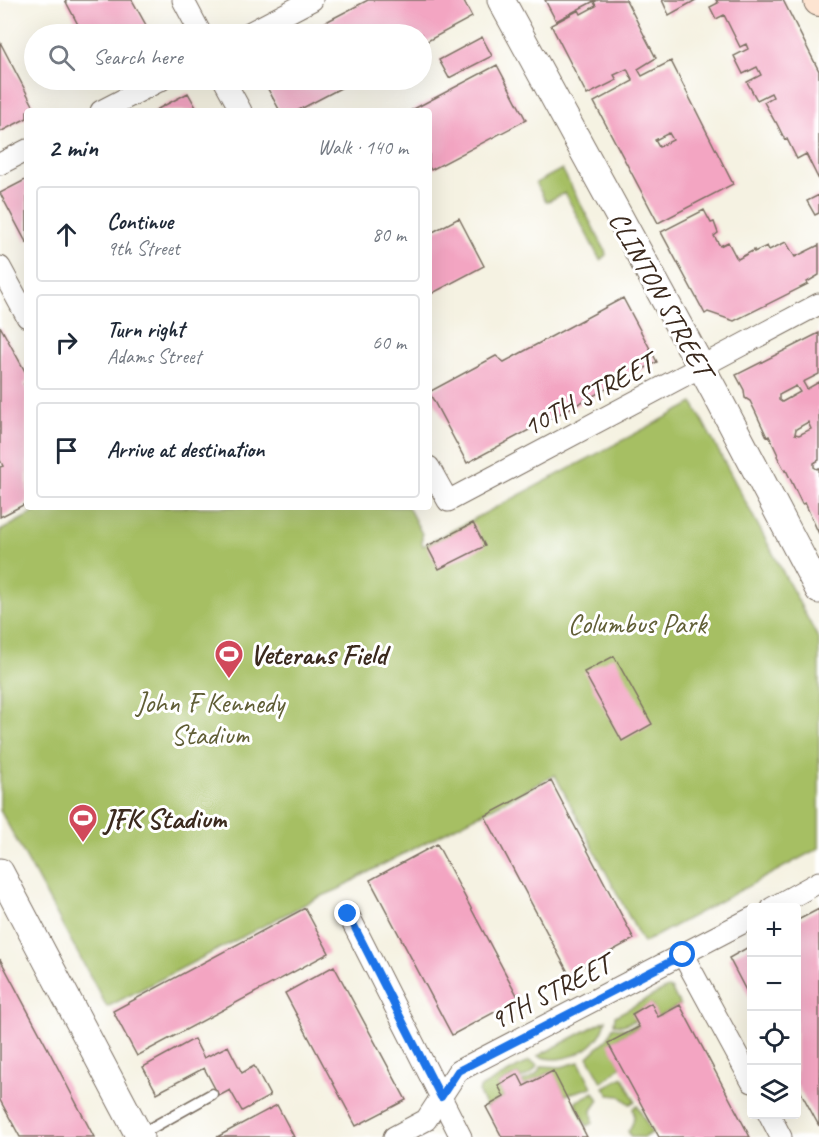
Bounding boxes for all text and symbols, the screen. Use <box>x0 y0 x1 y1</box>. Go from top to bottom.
search box <box>24 24 432 90</box>
icon: search <box>45 41 78 74</box>
text: Search here <box>93 43 183 71</box>
text: 2 min <box>48 131 98 164</box>
text: Walk · 140 m <box>318 135 408 160</box>
street label: CLINTON STREET <box>601 205 724 389</box>
text: Continue <box>107 208 173 236</box>
icon: ahead <box>50 218 83 251</box>
text: 80 m <box>372 222 406 247</box>
text: 9th Street <box>107 236 180 261</box>
text: Turn right <box>107 316 184 344</box>
icon: right <box>50 326 83 359</box>
text: 60 m <box>372 330 406 355</box>
street label: 10TH STREET <box>516 343 666 444</box>
text: Adams Street <box>107 344 201 369</box>
icon: arrive <box>50 434 83 467</box>
text: Arrive at destination <box>107 436 264 464</box>
park label: Columbus Park <box>568 606 708 641</box>
place label: Veterans Field <box>250 637 391 672</box>
sports icon: Veterans Field <box>213 638 245 680</box>
park label: John F Kennedy Stadium <box>134 685 287 752</box>
place label: JFK Stadium <box>102 801 228 836</box>
sports icon: JFK Stadium <box>67 802 99 844</box>
route end <box>334 900 360 926</box>
map controls <box>747 903 801 1119</box>
button: + <box>747 903 801 957</box>
route start <box>669 941 695 967</box>
street label: 9TH STREET <box>484 943 623 1037</box>
button: − <box>747 957 801 1011</box>
button: locate <box>747 1011 801 1065</box>
button: layers <box>747 1065 801 1119</box>

